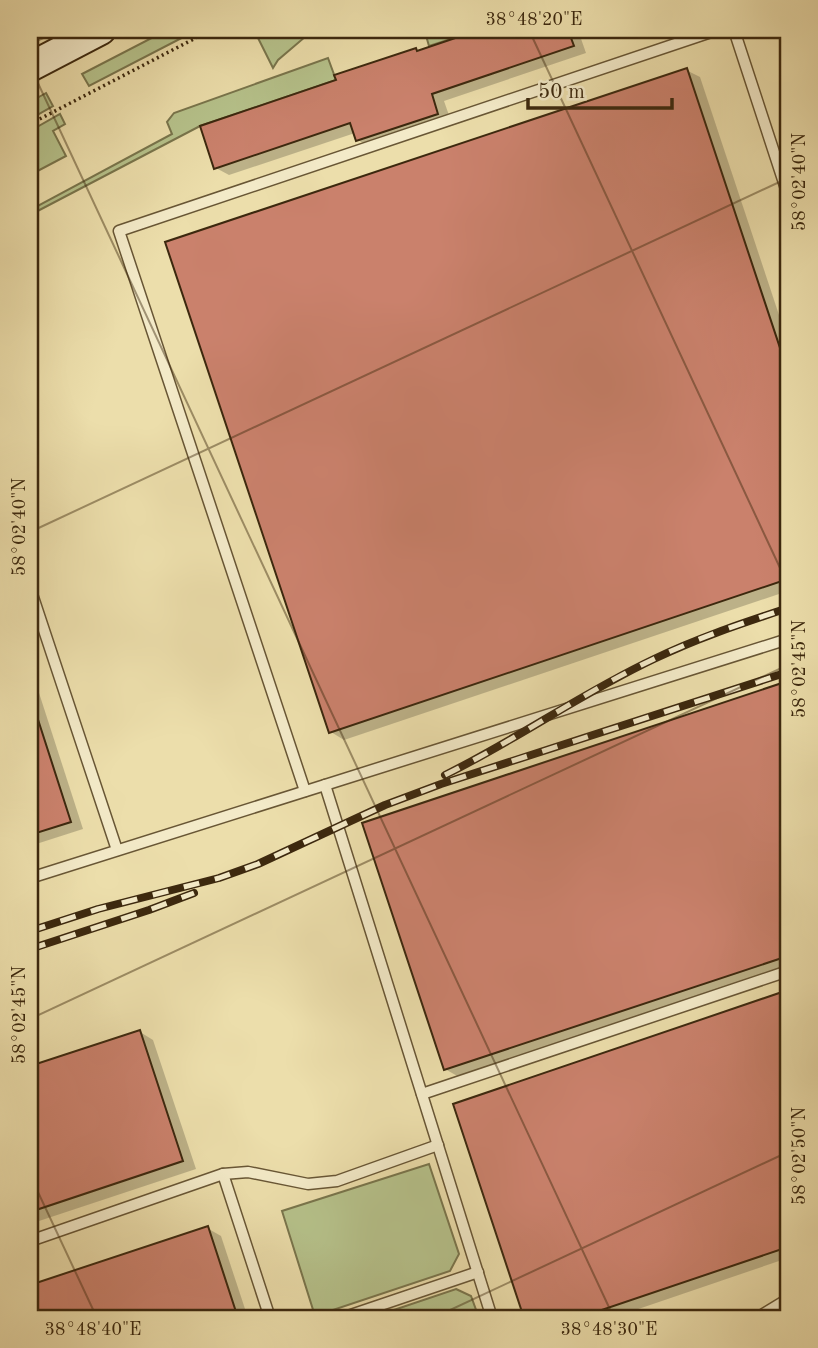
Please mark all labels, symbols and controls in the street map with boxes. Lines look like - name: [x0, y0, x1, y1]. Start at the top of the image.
- text: 38°48'20"E: [486, 11, 582, 29]
- scale bar: [528, 66, 671, 110]
- text: 50 m: [538, 82, 585, 103]
- text: 58°02'40"N: [791, 133, 809, 231]
- text: 58°02'40"N: [11, 478, 29, 576]
- text: 58°02'45"N: [791, 620, 809, 718]
- text: 58°02'45"N: [11, 966, 29, 1064]
- text: 58°02'50"N: [791, 1107, 809, 1205]
- text: 38°48'40"E: [45, 1321, 141, 1339]
- text: 38°48'30"E: [561, 1321, 657, 1339]

